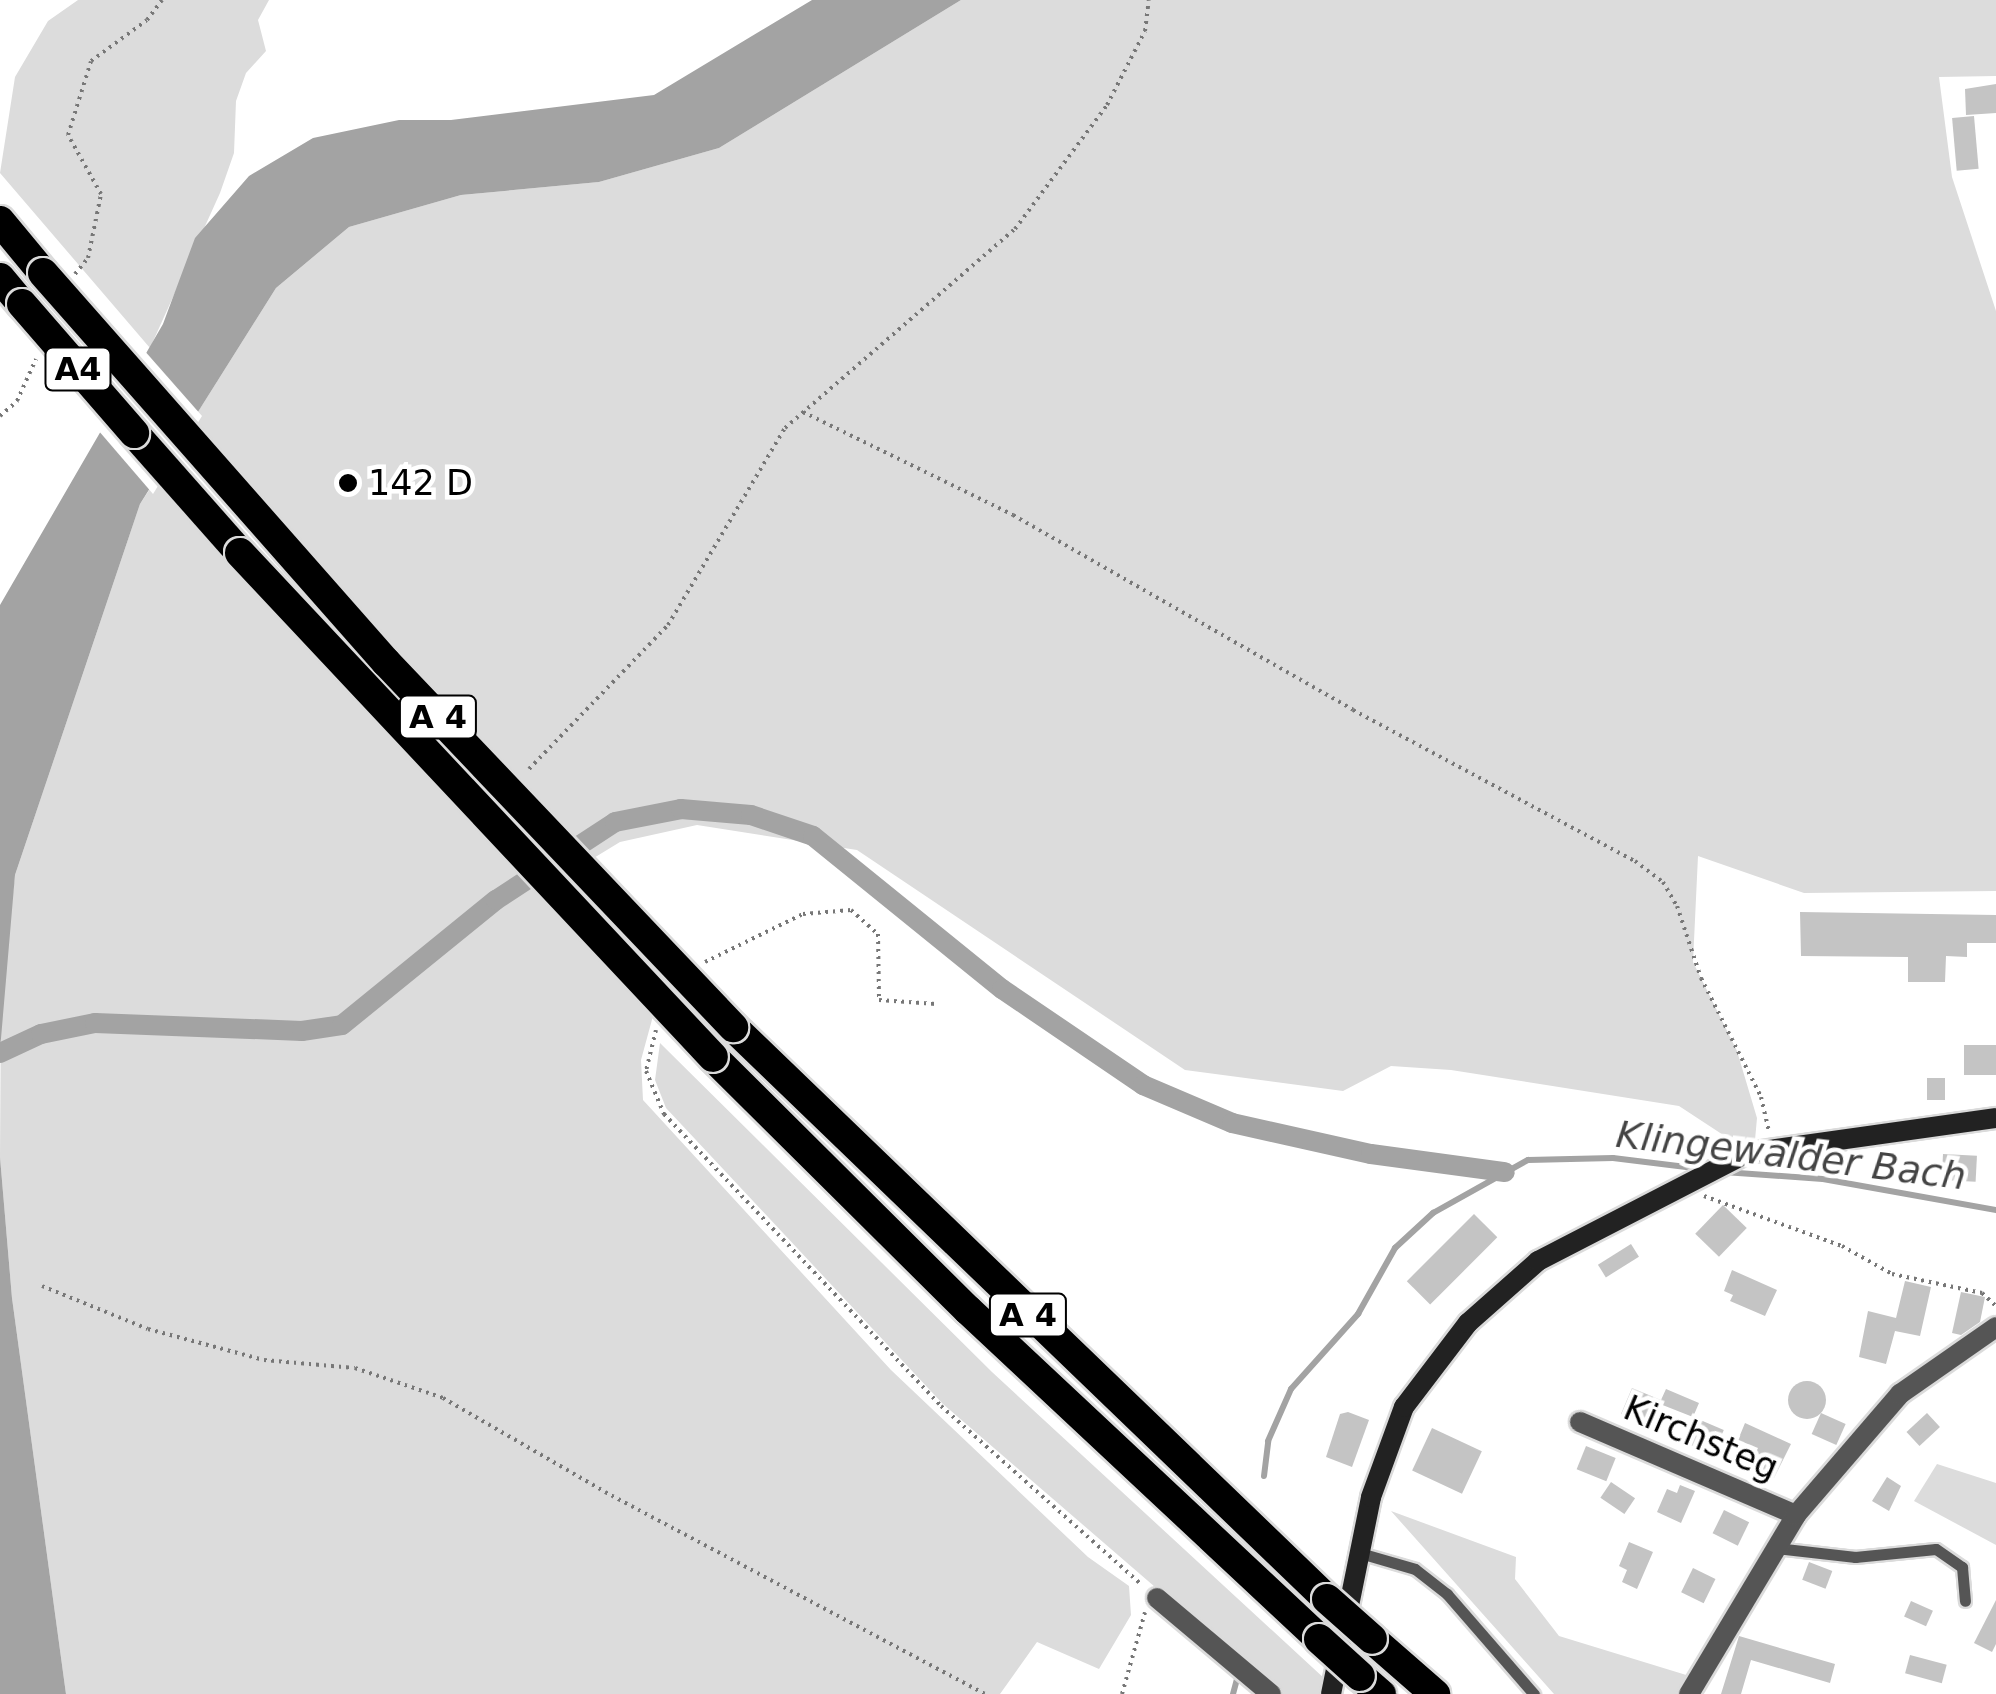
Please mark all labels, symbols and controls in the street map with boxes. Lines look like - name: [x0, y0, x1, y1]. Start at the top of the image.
- road number: A4: [43, 342, 113, 396]
- place label: 142 D: [368, 462, 473, 504]
- marker: 142 D: [337, 472, 359, 494]
- road number: A 4: [398, 690, 478, 744]
- water label: Klingewalder Bach: [1613, 1112, 1969, 1200]
- road number: A 4: [988, 1288, 1068, 1342]
- street label: Kirchsteg: [1618, 1387, 1784, 1489]

